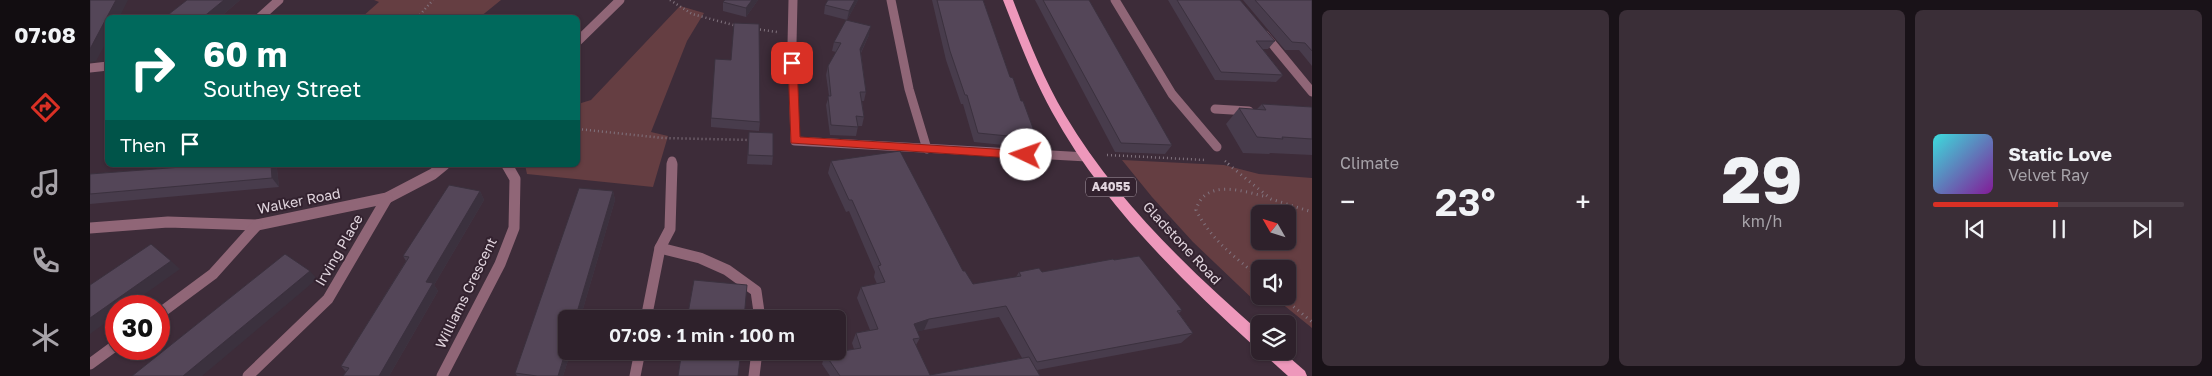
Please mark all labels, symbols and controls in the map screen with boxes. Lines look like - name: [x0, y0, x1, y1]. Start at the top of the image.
- text: 07:08: [14, 21, 76, 48]
- text: 60 m: [203, 33, 287, 75]
- icon: right: [120, 35, 185, 100]
- pin: [771, 42, 813, 84]
- icon: arrive: [778, 49, 806, 77]
- text: Southey Street: [203, 75, 361, 102]
- icon: directions: [28, 90, 63, 125]
- position arrow: [999, 128, 1051, 180]
- icon: arrive: [176, 130, 204, 158]
- text: Then: [120, 133, 166, 156]
- text: 29: [1722, 139, 1802, 217]
- text: Static Love: [2008, 142, 2112, 165]
- text: Climate: [1340, 153, 1399, 173]
- text: Velvet Ray: [2008, 165, 2089, 185]
- icon: music: [28, 166, 63, 201]
- road number: A4055: [1086, 178, 1136, 196]
- text: 23°: [1435, 179, 1496, 224]
- street label: Walker Road: [256, 184, 342, 217]
- text: −: [1340, 185, 1355, 218]
- text: +: [1575, 185, 1591, 218]
- street label: Gladstone Road: [1140, 198, 1225, 288]
- north arrow: [1251, 205, 1296, 250]
- map controls: [1251, 205, 1296, 360]
- street label: Irving Place: [311, 211, 366, 289]
- text: km/h: [1742, 211, 1782, 231]
- icon: previous: [1961, 215, 1989, 243]
- icon: pause: [2045, 215, 2073, 243]
- icon: next: [2128, 215, 2156, 243]
- street label: Williams Crescent: [431, 235, 500, 351]
- icon: phone: [28, 243, 63, 278]
- button: sound: [1251, 260, 1296, 305]
- speed limit sign: 30: [105, 295, 170, 360]
- button: layers: [1251, 315, 1296, 360]
- icon: climate: [28, 320, 63, 355]
- text: 07:09 · 1 min · 100 m: [609, 323, 795, 346]

